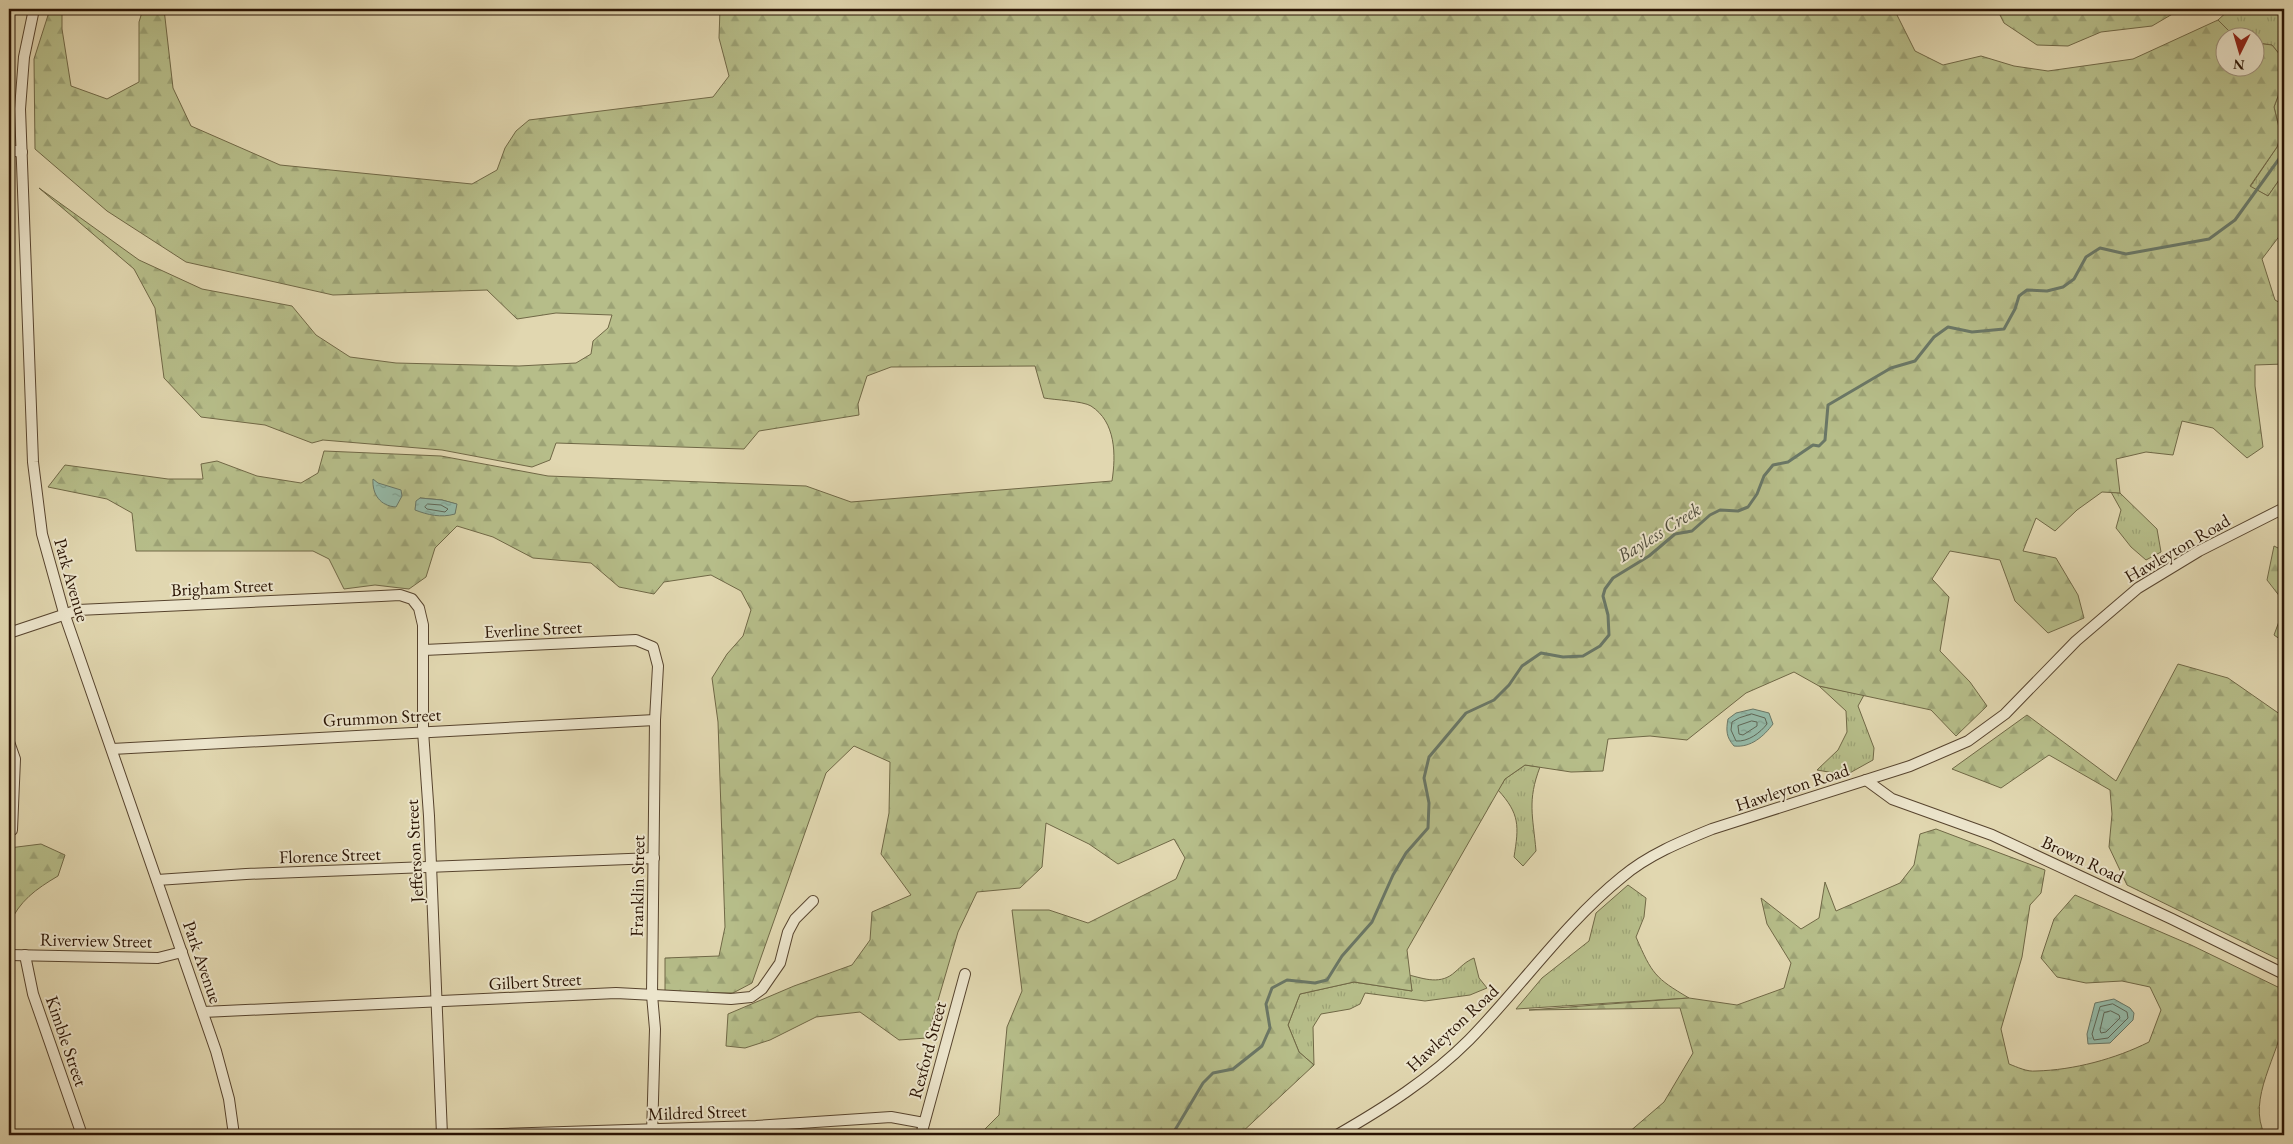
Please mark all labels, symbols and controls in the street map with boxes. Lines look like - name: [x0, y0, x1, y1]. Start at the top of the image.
- north arrow: [2216, 28, 2266, 78]
- text: N: [2232, 55, 2245, 74]
- water label: Bayless Creek: [1612, 496, 1706, 568]
- street label: Hawleyton Road: [2120, 508, 2235, 588]
- street label: Park Avenue: [49, 536, 95, 624]
- street label: Brigham Street: [170, 573, 274, 601]
- street label: Everline Street: [483, 615, 583, 643]
- street label: Grummon Street: [322, 702, 442, 732]
- street label: Hawleyton Road: [1732, 758, 1853, 816]
- street label: Jefferson Street: [400, 798, 428, 905]
- street label: Brown Road: [2038, 830, 2129, 888]
- street label: Franklin Street: [625, 835, 649, 937]
- street label: Florence Street: [279, 842, 382, 868]
- street label: Park Avenue: [178, 918, 228, 1006]
- street label: Riverview Street: [40, 928, 153, 952]
- street label: Gilbert Street: [488, 967, 582, 995]
- street label: Hawleyton Road: [1401, 979, 1504, 1077]
- street label: Kimble Street: [41, 993, 93, 1090]
- street label: Rexford Street: [903, 999, 951, 1101]
- street label: Mildred Street: [647, 1099, 747, 1125]

